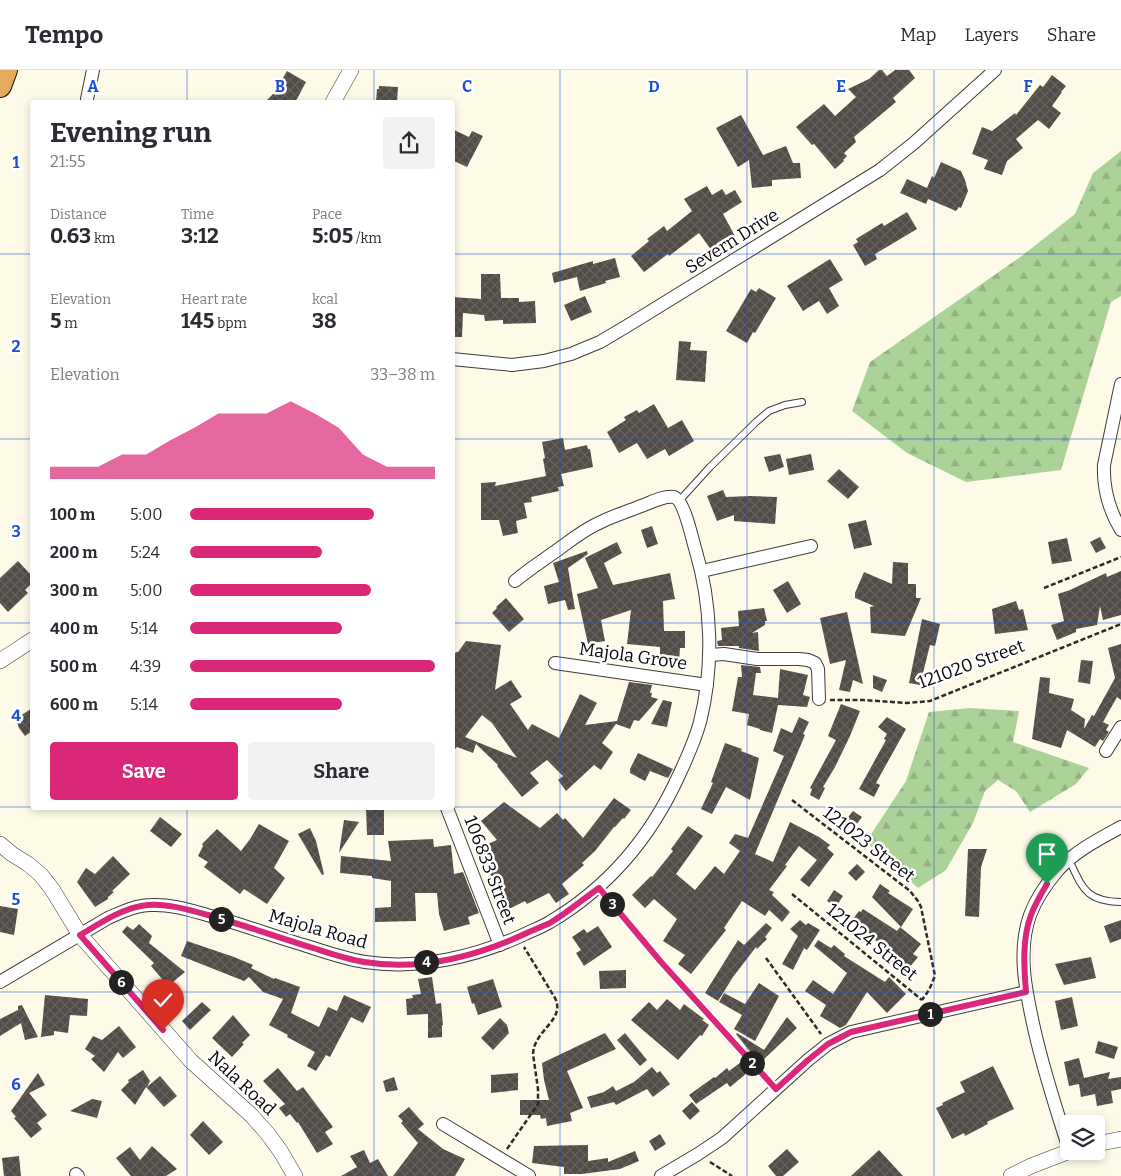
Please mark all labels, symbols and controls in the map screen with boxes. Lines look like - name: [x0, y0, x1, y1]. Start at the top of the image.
- text: Tempo: [25, 21, 103, 49]
- text: Map: [900, 24, 936, 46]
- text: Layers: [964, 24, 1019, 46]
- text: Share: [1047, 24, 1096, 46]
- text: A: [87, 77, 99, 96]
- text: B: [275, 77, 285, 96]
- text: C: [462, 77, 472, 96]
- text: D: [648, 77, 660, 96]
- text: E: [836, 77, 846, 96]
- text: F: [1024, 77, 1033, 96]
- text: Evening run: [50, 116, 211, 149]
- button: share: [383, 117, 435, 169]
- text: 21:55: [50, 152, 86, 171]
- text: 1: [13, 153, 20, 172]
- street label: Severn Drive: [681, 204, 783, 278]
- text: Distance: [50, 206, 107, 223]
- text: Time: [181, 206, 214, 223]
- text: Pace: [312, 206, 342, 223]
- text: 0.63: [50, 223, 91, 249]
- text: 3:12: [181, 223, 219, 249]
- text: 5:05: [312, 223, 353, 249]
- text: km: [91, 230, 115, 247]
- text: /km: [353, 230, 382, 247]
- text: Elevation: [50, 291, 111, 308]
- text: Heart rate: [181, 291, 247, 308]
- text: kcal: [312, 291, 338, 308]
- text: 5: [50, 308, 62, 334]
- text: 145: [181, 308, 214, 334]
- text: 38: [312, 308, 337, 334]
- text: m: [62, 315, 78, 332]
- text: bpm: [214, 315, 247, 332]
- text: 2: [11, 337, 21, 356]
- text: Elevation: [50, 365, 120, 384]
- text: 33–38 m: [370, 365, 435, 384]
- text: 100 m: [50, 505, 95, 524]
- text: 5:00: [130, 505, 162, 524]
- text: 3: [11, 522, 21, 541]
- text: 200 m: [50, 543, 97, 562]
- text: 5:24: [130, 543, 160, 562]
- text: 300 m: [50, 581, 98, 600]
- text: 5:00: [130, 581, 162, 600]
- text: 400 m: [50, 619, 98, 638]
- text: 5:14: [130, 619, 158, 638]
- street label: 121020 Street: [915, 634, 1028, 693]
- street label: Majola Grove: [577, 638, 689, 674]
- text: 500 m: [50, 657, 97, 676]
- text: 4:39: [130, 657, 161, 676]
- text: 600 m: [50, 695, 98, 714]
- text: 5:14: [130, 695, 158, 714]
- text: 4: [11, 706, 21, 725]
- button: Save: [50, 742, 238, 800]
- button: Share: [248, 742, 435, 800]
- street label: 121023 Street: [819, 801, 920, 887]
- street label: 106833 Street: [459, 813, 521, 928]
- pin: [1026, 833, 1068, 884]
- icon: arrive: [1033, 840, 1061, 868]
- text: 5: [12, 890, 21, 909]
- pin: 3: [600, 892, 624, 916]
- text: 3: [608, 896, 617, 913]
- street label: 121024 Street: [822, 899, 922, 986]
- street label: Majola Road: [266, 904, 370, 954]
- pin: 5: [208, 906, 234, 932]
- text: 5: [218, 911, 225, 928]
- pin: 4: [414, 950, 438, 974]
- text: 4: [422, 954, 431, 971]
- pin: 6: [108, 970, 134, 994]
- text: 6: [117, 974, 126, 991]
- pin: [142, 979, 184, 1030]
- icon: check: [149, 986, 177, 1014]
- pin: 1: [918, 1002, 942, 1026]
- text: 1: [927, 1006, 934, 1023]
- street label: Nala Road: [204, 1046, 281, 1120]
- pin: 2: [740, 1050, 764, 1076]
- text: 2: [749, 1055, 756, 1072]
- text: 6: [11, 1075, 21, 1094]
- map controls: [1060, 1115, 1105, 1160]
- button: layers: [1060, 1115, 1105, 1160]

